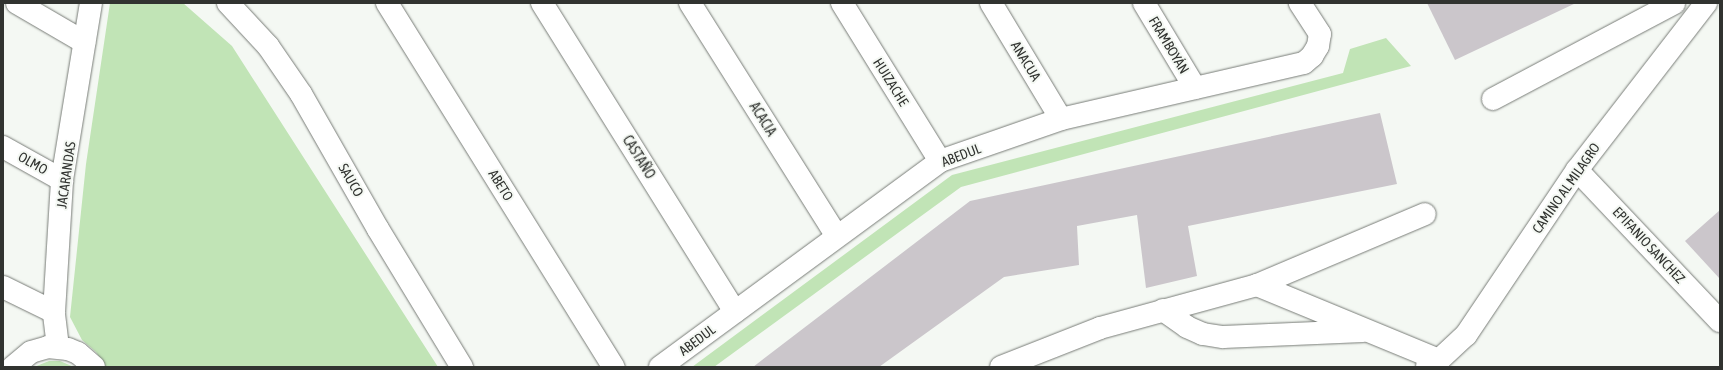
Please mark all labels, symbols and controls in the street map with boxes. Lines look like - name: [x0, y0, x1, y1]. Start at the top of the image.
- street label: FRAMBOYÁN: [1145, 13, 1193, 77]
- street label: ANACUA: [1008, 38, 1044, 84]
- street label: HUIZACHE: [870, 55, 912, 109]
- street label: ACACIA: [746, 99, 780, 139]
- street label: CASTAÑO: [619, 132, 659, 182]
- street label: ABEDUL: [939, 140, 983, 170]
- street label: CAMINO AL MILAGRO: [1529, 140, 1603, 236]
- street label: JACARANDAS: [53, 141, 79, 209]
- street label: OLMO: [15, 148, 51, 178]
- street label: SAUCO: [335, 161, 367, 199]
- street label: ABETO: [485, 166, 517, 204]
- street label: EPIFANIO SANCHEZ: [1609, 203, 1689, 287]
- street label: ABEDUL: [676, 321, 718, 359]

